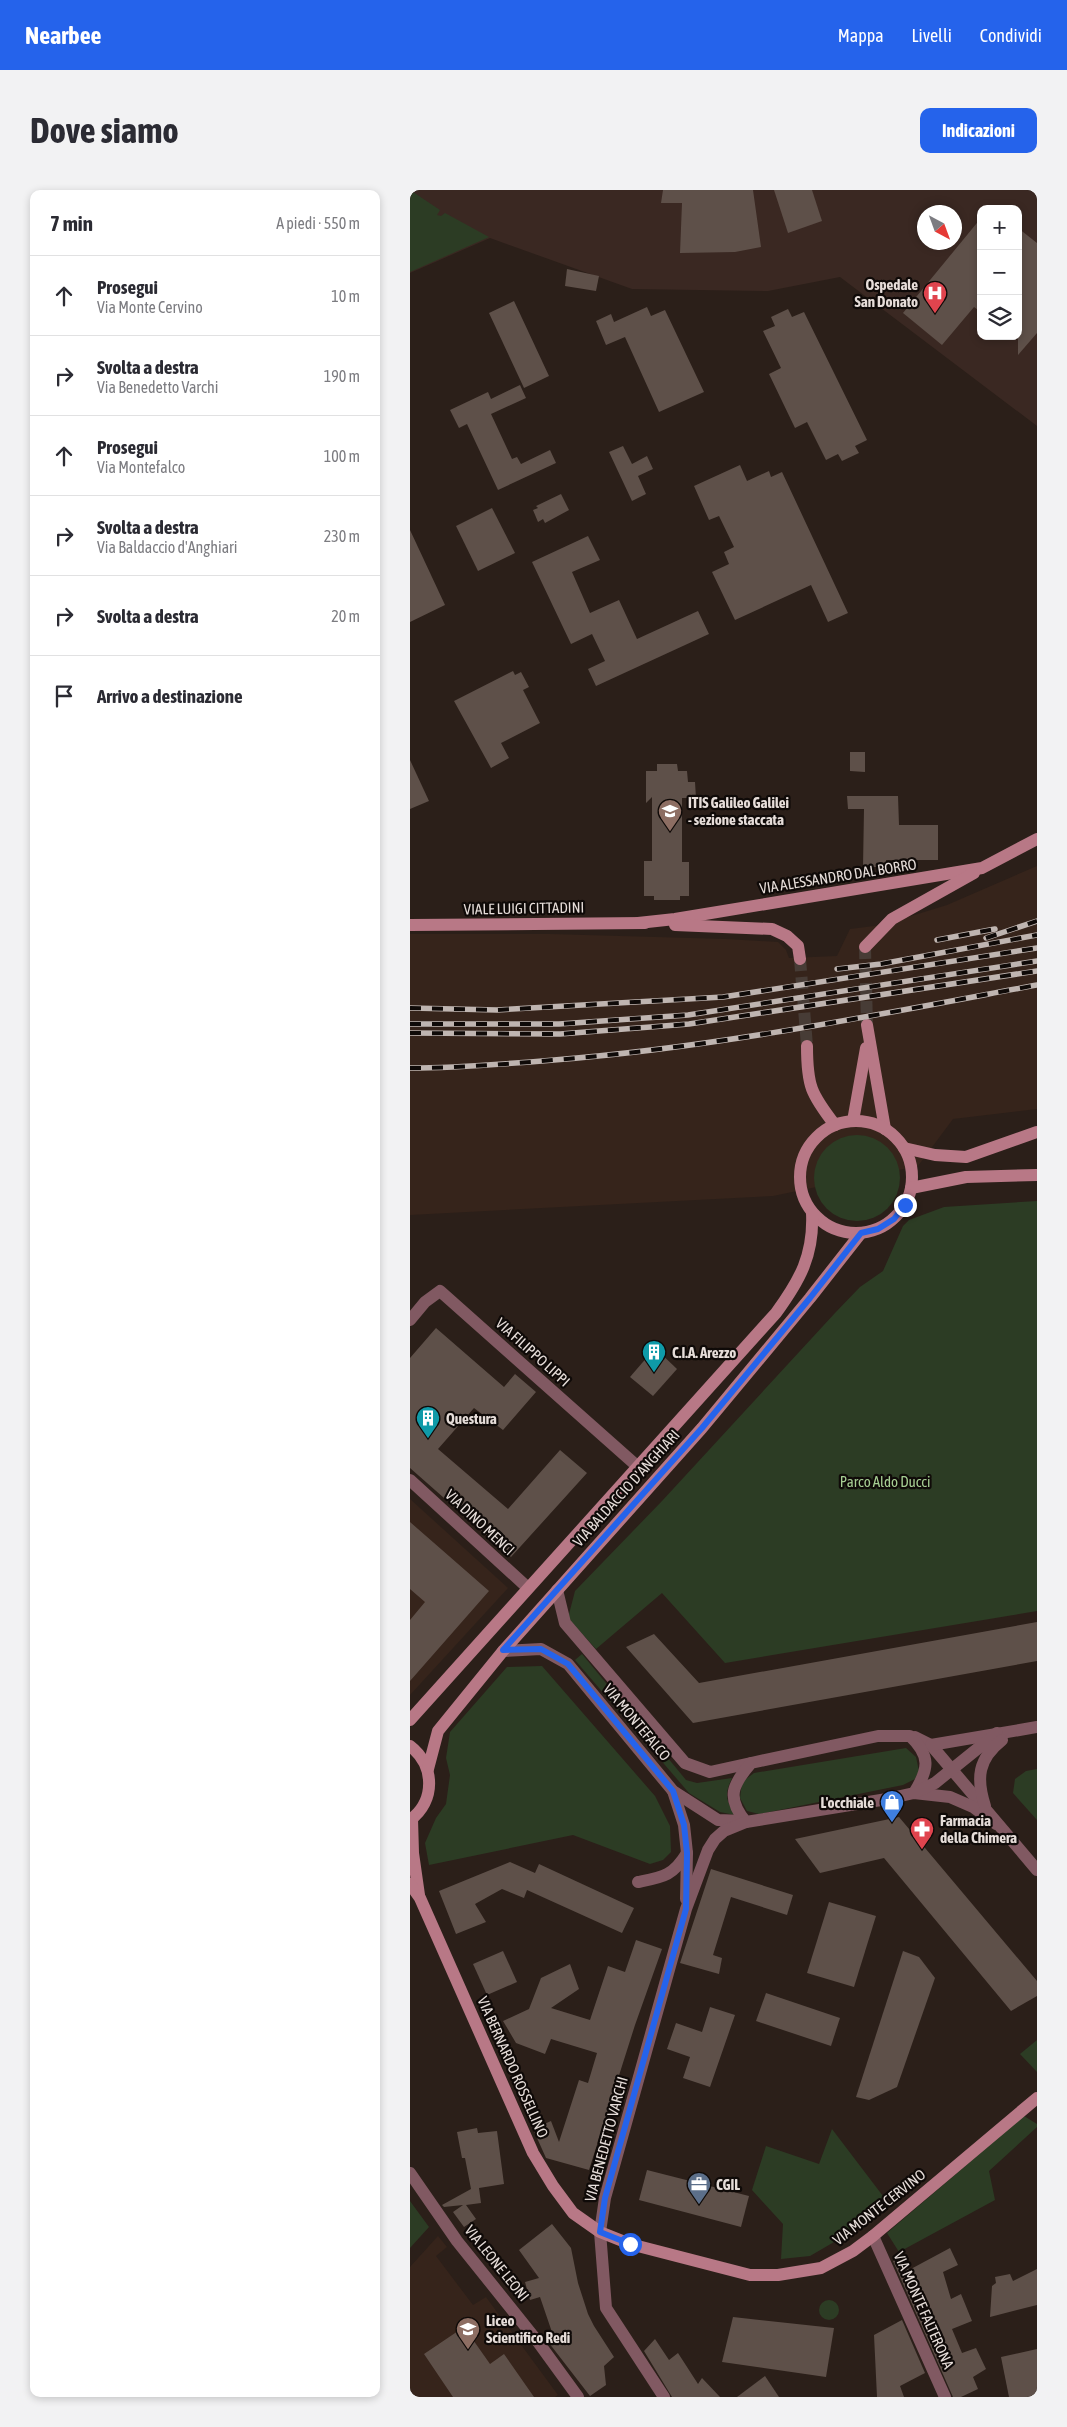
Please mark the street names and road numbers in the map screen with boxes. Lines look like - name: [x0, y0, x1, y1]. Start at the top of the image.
- street label: VIA ALESSANDRO DAL BORRO: [758, 855, 918, 897]
- street label: VIALE LUIGI CITTADINI: [464, 898, 584, 918]
- street label: VIA FILIPPO LIPPI: [492, 1314, 574, 1390]
- street label: VIA BALDACCIO D'ANGHIARI: [569, 1426, 683, 1550]
- street label: VIA DINO MENCI: [442, 1486, 518, 1558]
- street label: VIA MONTEFALCO: [600, 1680, 674, 1764]
- street label: VIA BERNARDO ROSSELLINO: [474, 1994, 552, 2140]
- street label: VIA BENEDETTO VARCHI: [581, 2075, 631, 2203]
- street label: VIA MONTE CERVINO: [829, 2166, 929, 2248]
- street label: VIA LEONE LEONI: [461, 2222, 533, 2304]
- street label: VIA MONTE FALTERONA: [891, 2249, 958, 2372]

